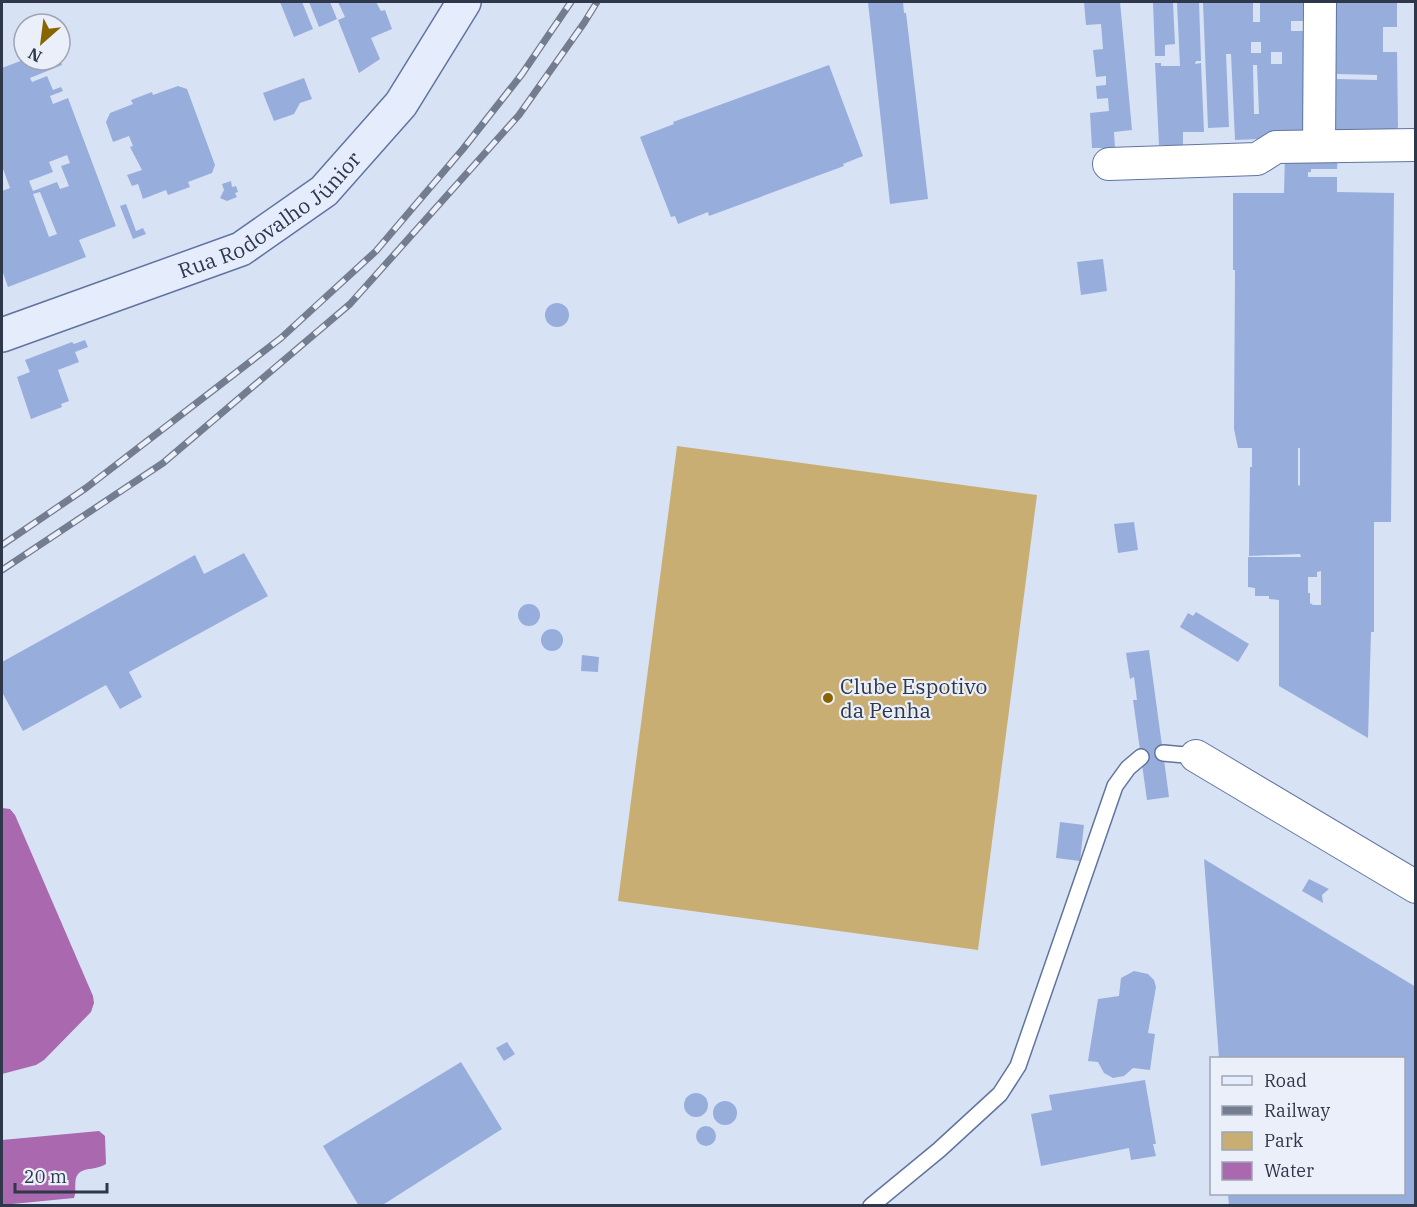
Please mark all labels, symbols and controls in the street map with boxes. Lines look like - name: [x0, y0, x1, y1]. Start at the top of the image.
- north arrow: [12, 12, 72, 72]
- text: N: [25, 43, 45, 67]
- street label: Rua Rodovalho Júnior: [174, 145, 367, 285]
- place label: Clube Espotivo da Penha: [840, 672, 987, 724]
- marker: Clube Espotivo da Penha: [821, 691, 835, 705]
- legend: [1210, 1057, 1405, 1195]
- text: Road: [1264, 1069, 1307, 1092]
- text: Railway: [1264, 1099, 1330, 1122]
- text: Park: [1264, 1129, 1304, 1152]
- scale bar: [15, 1156, 106, 1194]
- text: Water: [1264, 1159, 1314, 1182]
- text: 20 m: [24, 1165, 67, 1188]

